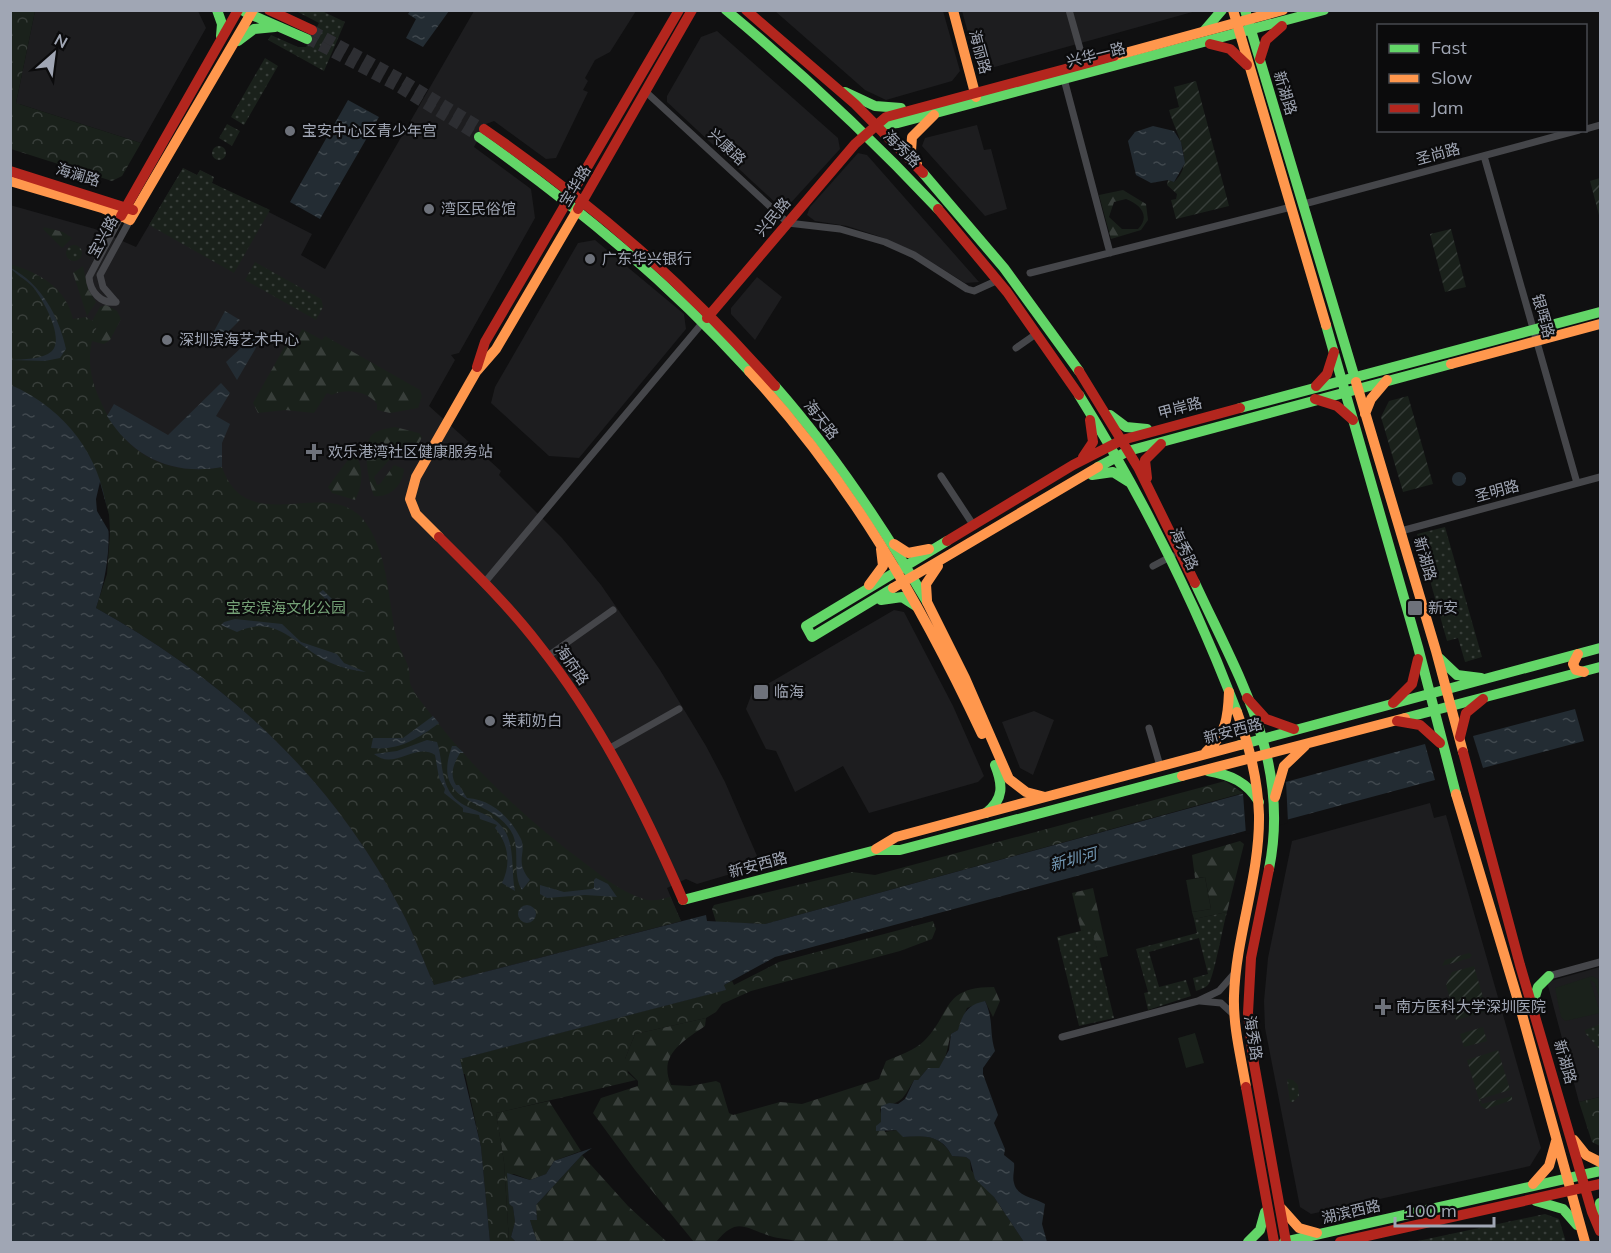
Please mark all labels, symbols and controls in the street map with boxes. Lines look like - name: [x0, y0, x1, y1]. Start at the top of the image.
- north arrow: [24, 24, 84, 84]
- legend: [1377, 24, 1587, 132]
- street label: 海丽路: [965, 28, 995, 76]
- text: N: [51, 29, 71, 52]
- text: Fast: [1431, 36, 1467, 59]
- street label: 兴华一路: [1064, 38, 1127, 71]
- text: Slow: [1431, 66, 1473, 89]
- street label: 新湖路: [1270, 69, 1301, 117]
- text: Jam: [1431, 96, 1464, 119]
- place label: 宝安中心区青少年宫: [302, 121, 437, 140]
- marker: 宝安中心区青少年宫: [283, 124, 297, 138]
- street label: 兴康路: [704, 124, 750, 169]
- street label: 海秀路: [880, 126, 925, 171]
- street label: 圣尚路: [1414, 139, 1462, 169]
- street label: 海澜路: [54, 159, 102, 190]
- street label: 宝华路: [555, 162, 594, 210]
- street label: 兴民路: [751, 193, 794, 240]
- place label: 湾区民俗馆: [441, 199, 516, 218]
- marker: 湾区民俗馆: [422, 202, 436, 216]
- street label: 宝兴路: [83, 212, 122, 261]
- place label: 广东华兴银行: [602, 249, 692, 268]
- marker: 广东华兴银行: [583, 252, 597, 266]
- street label: 银晖路: [1528, 292, 1559, 340]
- place label: 深圳滨海艺术中心: [179, 330, 299, 349]
- marker: 深圳滨海艺术中心: [160, 333, 174, 347]
- street label: 甲岸路: [1156, 393, 1204, 423]
- street label: 海天路: [800, 396, 843, 443]
- place label: 欢乐港湾社区健康服务站: [328, 442, 493, 461]
- marker: 欢乐港湾社区健康服务站: [305, 443, 323, 461]
- street label: 圣明路: [1473, 476, 1521, 506]
- street label: 海秀路: [1166, 524, 1203, 573]
- street label: 新湖路: [1410, 535, 1441, 583]
- park label: 宝安滨海文化公园: [226, 598, 346, 617]
- place label: 新安: [1428, 598, 1458, 617]
- marker: 新安: [1406, 599, 1424, 617]
- street label: 海府路: [552, 641, 593, 689]
- place label: 临海: [774, 682, 804, 701]
- marker: 临海: [752, 683, 770, 701]
- place label: 茉莉奶白: [502, 711, 562, 730]
- marker: 茉莉奶白: [483, 714, 497, 728]
- street label: 新安西路: [1201, 714, 1264, 747]
- water label: 新圳河: [1047, 842, 1102, 875]
- street label: 新安西路: [726, 848, 789, 881]
- place label: 南方医科大学深圳医院: [1396, 997, 1546, 1016]
- marker: 南方医科大学深圳医院: [1374, 998, 1392, 1016]
- street label: 海秀路: [1241, 1014, 1266, 1062]
- street label: 新湖路: [1550, 1038, 1581, 1086]
- scale bar: [1395, 1190, 1494, 1228]
- street label: 湖滨西路: [1320, 1196, 1382, 1228]
- text: 100 m: [1404, 1199, 1457, 1222]

